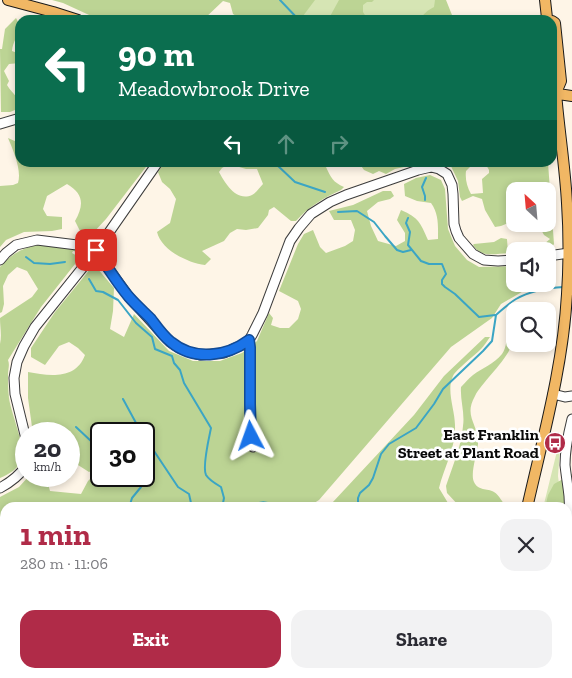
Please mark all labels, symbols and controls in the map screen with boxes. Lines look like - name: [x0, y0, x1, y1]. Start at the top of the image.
- text: 90 m: [118, 33, 194, 75]
- icon: left: [35, 35, 100, 100]
- text: Meadowbrook Drive: [118, 75, 310, 102]
- icon: left: [219, 130, 247, 158]
- icon: ahead: [272, 130, 300, 158]
- icon: right: [325, 130, 353, 158]
- north arrow: [506, 182, 556, 232]
- map controls: [506, 182, 556, 352]
- pin: [75, 229, 117, 271]
- icon: arrive: [82, 236, 110, 264]
- button: sound: [506, 242, 556, 292]
- button: search: [506, 302, 556, 352]
- position arrow: [224, 409, 276, 461]
- speed limit sign: 30: [90, 422, 155, 487]
- place label: East Franklin Street at Plant Road: [398, 425, 540, 462]
- bus stop icon: East Franklin Street at Plant Road: [543, 431, 567, 455]
- text: 20: [34, 433, 61, 463]
- text: km/h: [34, 460, 61, 474]
- text: 1 min: [20, 517, 91, 553]
- button: close: [500, 519, 552, 571]
- text: 280 m · 11:06: [20, 554, 108, 573]
- button: Exit: [20, 610, 281, 668]
- button: Share: [291, 610, 552, 668]

